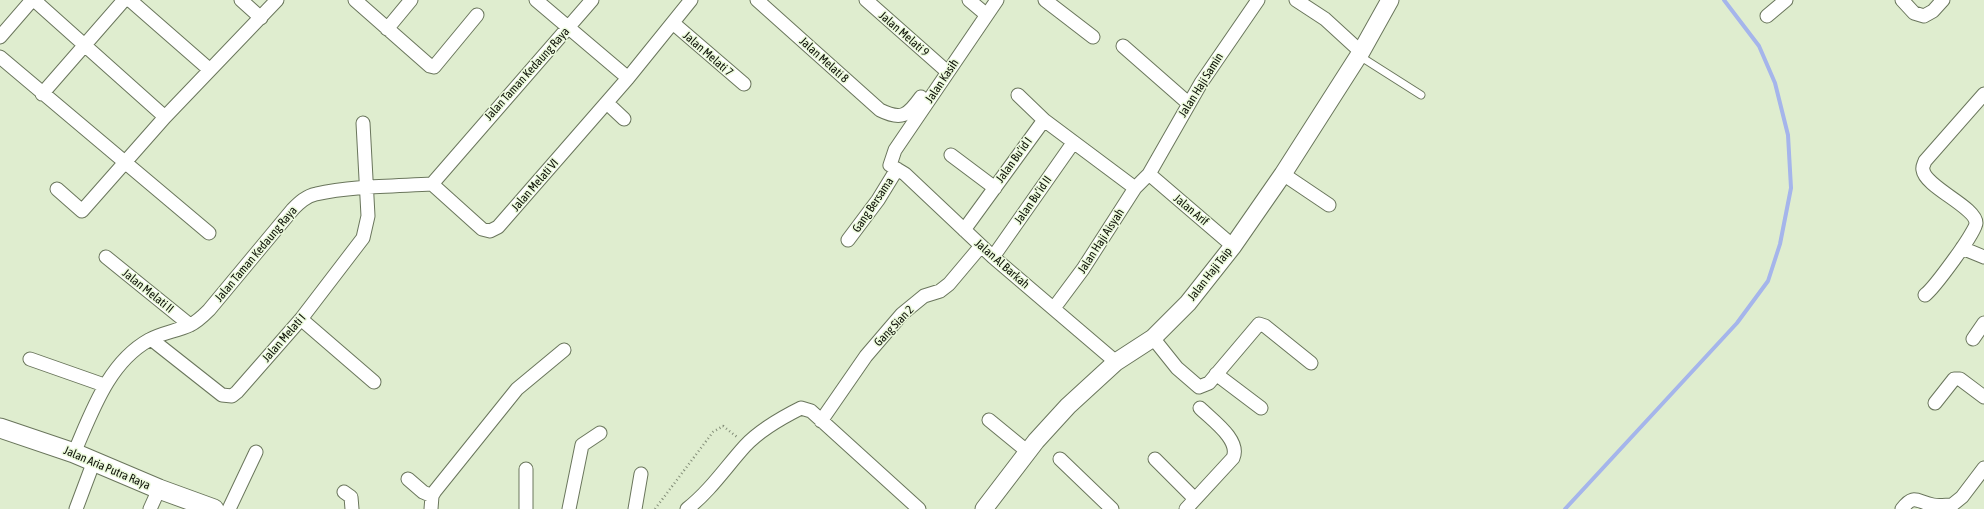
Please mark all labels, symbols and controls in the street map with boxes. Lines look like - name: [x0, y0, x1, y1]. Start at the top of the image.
- street label: Jalan Melati 9: [876, 8, 932, 60]
- street label: Jalan Taman Kedaung Raya: [481, 25, 573, 123]
- street label: Jalan Melati 7: [680, 28, 736, 80]
- street label: Jalan Melati 8: [796, 34, 852, 86]
- street label: Jalan Haji Samin: [1175, 50, 1227, 120]
- street label: Jalan Kasih: [922, 56, 962, 106]
- street label: Jalan Bu’id I: [993, 135, 1035, 185]
- street label: Jalan Melati VI: [508, 156, 562, 214]
- street label: Jalan Bu’id II: [1011, 173, 1055, 227]
- street label: Gang Bersama: [849, 175, 897, 235]
- street label: Jalan Arif: [1171, 191, 1211, 229]
- street label: Jalan Taman Kedaung Raya: [212, 203, 300, 305]
- street label: Jalan Haji Aisyah: [1075, 206, 1127, 276]
- street label: Jalan Al Barkah: [972, 236, 1032, 292]
- street label: Jalan Haji Taip: [1185, 244, 1235, 304]
- street label: Jalan Melati II: [119, 266, 177, 316]
- street label: Gang Sian 2: [871, 303, 917, 349]
- street label: Jalan Melati I: [259, 311, 309, 365]
- street label: Jalan Aria Putra Raya: [62, 443, 152, 493]

